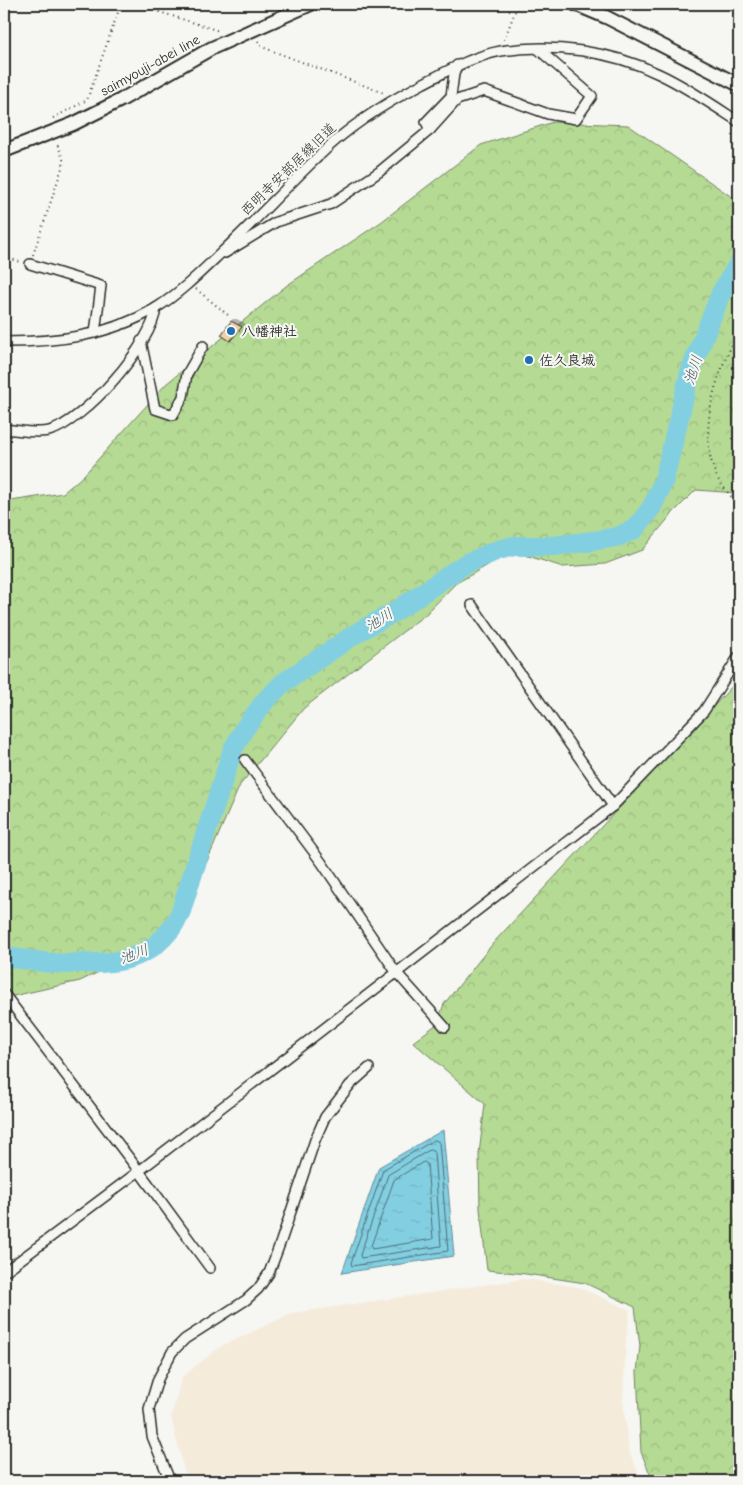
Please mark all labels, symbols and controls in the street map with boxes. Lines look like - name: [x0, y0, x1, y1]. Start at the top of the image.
- street label: saimyouji-abei line: [98, 31, 203, 100]
- street label: 西明寺安部居線旧道: [237, 119, 340, 219]
- place label: 八幡神社: [241, 323, 297, 340]
- marker: 八幡神社: [225, 325, 237, 337]
- place label: 佐久良城: [539, 352, 595, 369]
- water label: 池川: [680, 353, 706, 387]
- marker: 佐久良城: [523, 354, 535, 366]
- water label: 池川: [362, 604, 396, 636]
- water label: 池川: [117, 940, 151, 968]

